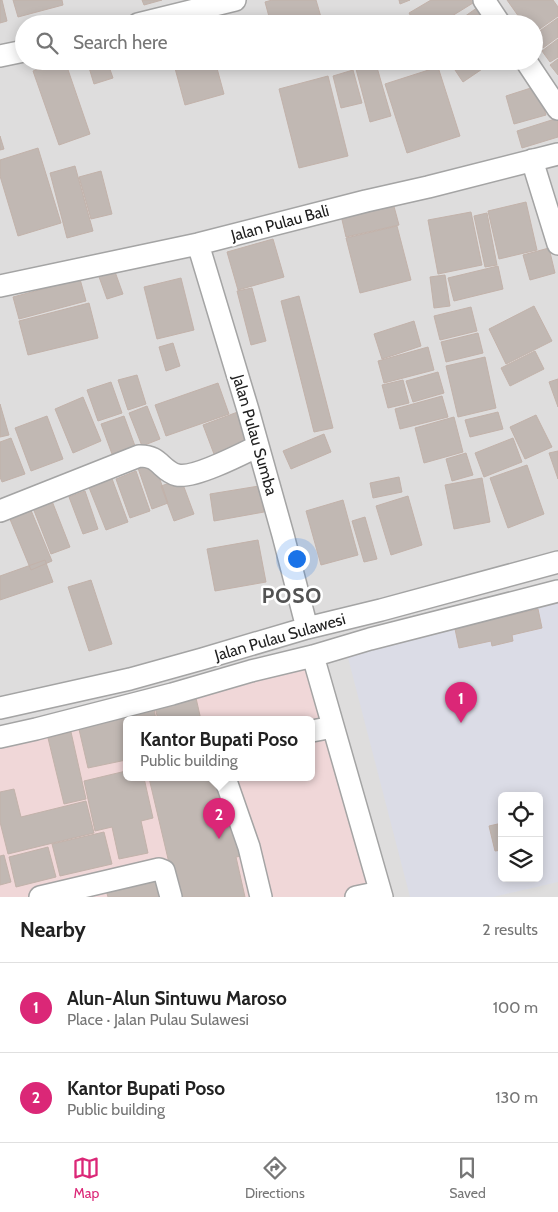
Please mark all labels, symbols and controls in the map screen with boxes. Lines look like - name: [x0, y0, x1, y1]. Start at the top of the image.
- search box: [15, 15, 543, 70]
- icon: search: [33, 29, 61, 57]
- text: Search here: [73, 31, 167, 54]
- street label: Jalan Pulau Bali: [228, 201, 331, 245]
- street label: Jalan Pulau Sumba: [228, 371, 281, 498]
- your location: [284, 546, 310, 572]
- district label: POSO: [262, 583, 322, 608]
- street label: Jalan Pulau Sulawesi: [211, 609, 348, 665]
- pin: 1: [445, 682, 477, 723]
- popup: [123, 716, 315, 781]
- text: Kantor Bupati Poso: [140, 728, 298, 751]
- text: Public building: [140, 751, 238, 770]
- map controls: [498, 792, 543, 882]
- button: locate: [498, 792, 543, 837]
- pin: 2: [203, 798, 235, 839]
- button: layers: [498, 837, 543, 882]
- text: Nearby: [20, 917, 86, 942]
- text: 2 results: [482, 920, 538, 939]
- text: Alun-Alun Sintuwu Maroso: [67, 987, 287, 1010]
- text: 1: [33, 998, 39, 1017]
- text: 100 m: [493, 998, 538, 1017]
- text: Place · Jalan Pulau Sulawesi: [67, 1010, 249, 1029]
- text: Kantor Bupati Poso: [67, 1077, 225, 1100]
- text: 2: [32, 1088, 40, 1107]
- text: 130 m: [495, 1088, 538, 1107]
- text: Public building: [67, 1100, 165, 1119]
- tab: Map: [72, 1154, 100, 1202]
- tab: Directions: [245, 1154, 305, 1202]
- tab: Saved: [449, 1154, 486, 1202]

